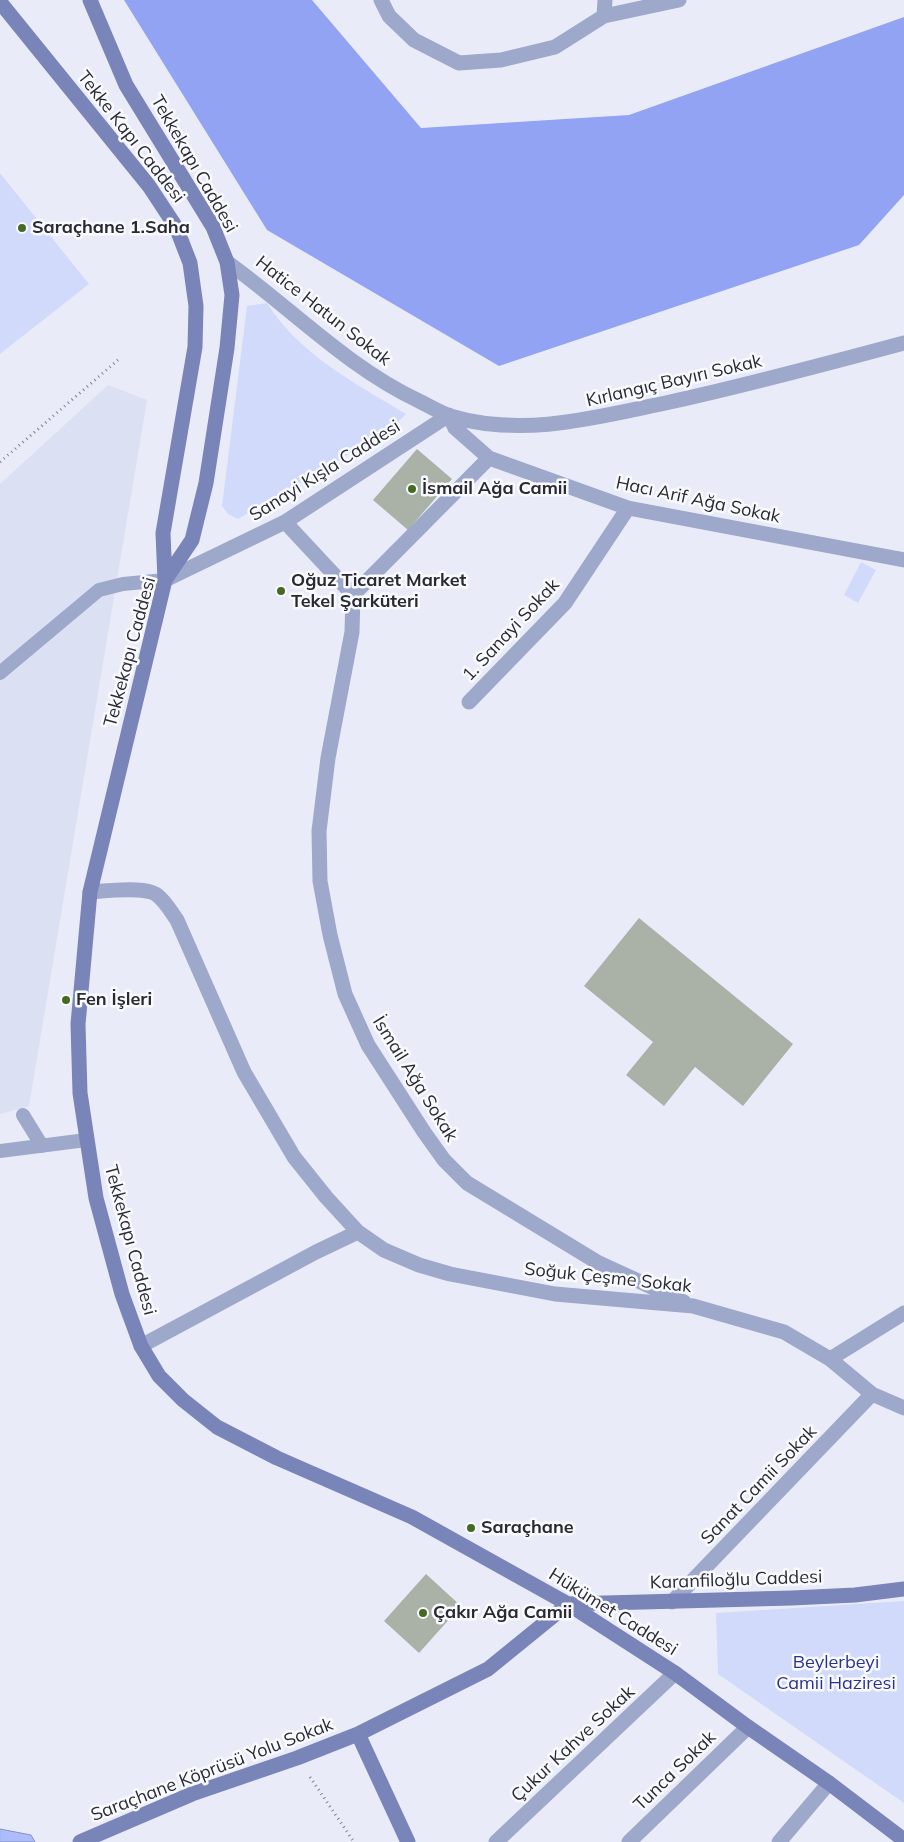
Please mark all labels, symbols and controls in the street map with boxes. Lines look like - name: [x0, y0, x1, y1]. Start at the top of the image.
- street label: Tekke Kapı Caddesi: [73, 67, 189, 207]
- street label: Tekkekapı Caddesi: [146, 92, 242, 236]
- place label: Saraçhane 1.Saha: [32, 217, 190, 239]
- marker: Saraçhane 1.Saha: [16, 222, 28, 234]
- street label: Hatice Hatun Sokak: [251, 251, 395, 371]
- street label: Kırlangıç Bayırı Sokak: [584, 350, 764, 412]
- street label: Sanayi Kışla Caddesi: [246, 416, 404, 526]
- street label: Hacı Arif Ağa Sokak: [614, 472, 782, 528]
- place label: İsmail Ağa Camii: [422, 478, 567, 500]
- marker: İsmail Ağa Camii: [406, 483, 418, 495]
- place label: Oğuz Ticaret Market Tekel Şarküteri: [291, 570, 466, 612]
- street label: 1. Sanayi Sokak: [458, 574, 564, 686]
- street label: Tekkekapı Caddesi: [100, 575, 160, 729]
- marker: Oğuz Ticaret Market Tekel Şarküteri: [275, 585, 287, 597]
- place label: Fen İşleri: [76, 989, 152, 1011]
- marker: Fen İşleri: [60, 994, 72, 1006]
- street label: İsmail Ağa Sokak: [368, 1012, 462, 1146]
- street label: Tekkekapı Caddesi: [100, 1163, 160, 1317]
- street label: Soğuk Çeşme Sokak: [523, 1258, 693, 1298]
- street label: Sanat Camii Sokak: [697, 1421, 821, 1549]
- place label: Saraçhane: [481, 1517, 574, 1539]
- marker: Saraçhane: [465, 1522, 477, 1534]
- street label: Hükümet Caddesi: [545, 1564, 681, 1660]
- street label: Karanfiloğlu Caddesi: [649, 1566, 823, 1594]
- place label: Çakır Ağa Camii: [433, 1602, 572, 1624]
- marker: Çakır Ağa Camii: [417, 1607, 429, 1619]
- park label: Beylerbeyi Camii Haziresi: [776, 1652, 896, 1695]
- street label: Çukur Kahve Sokak: [507, 1681, 639, 1807]
- street label: Saraçhane Köprüsü Yolu Sokak: [88, 1714, 336, 1826]
- street label: Tunca Sokak: [630, 1727, 720, 1815]

